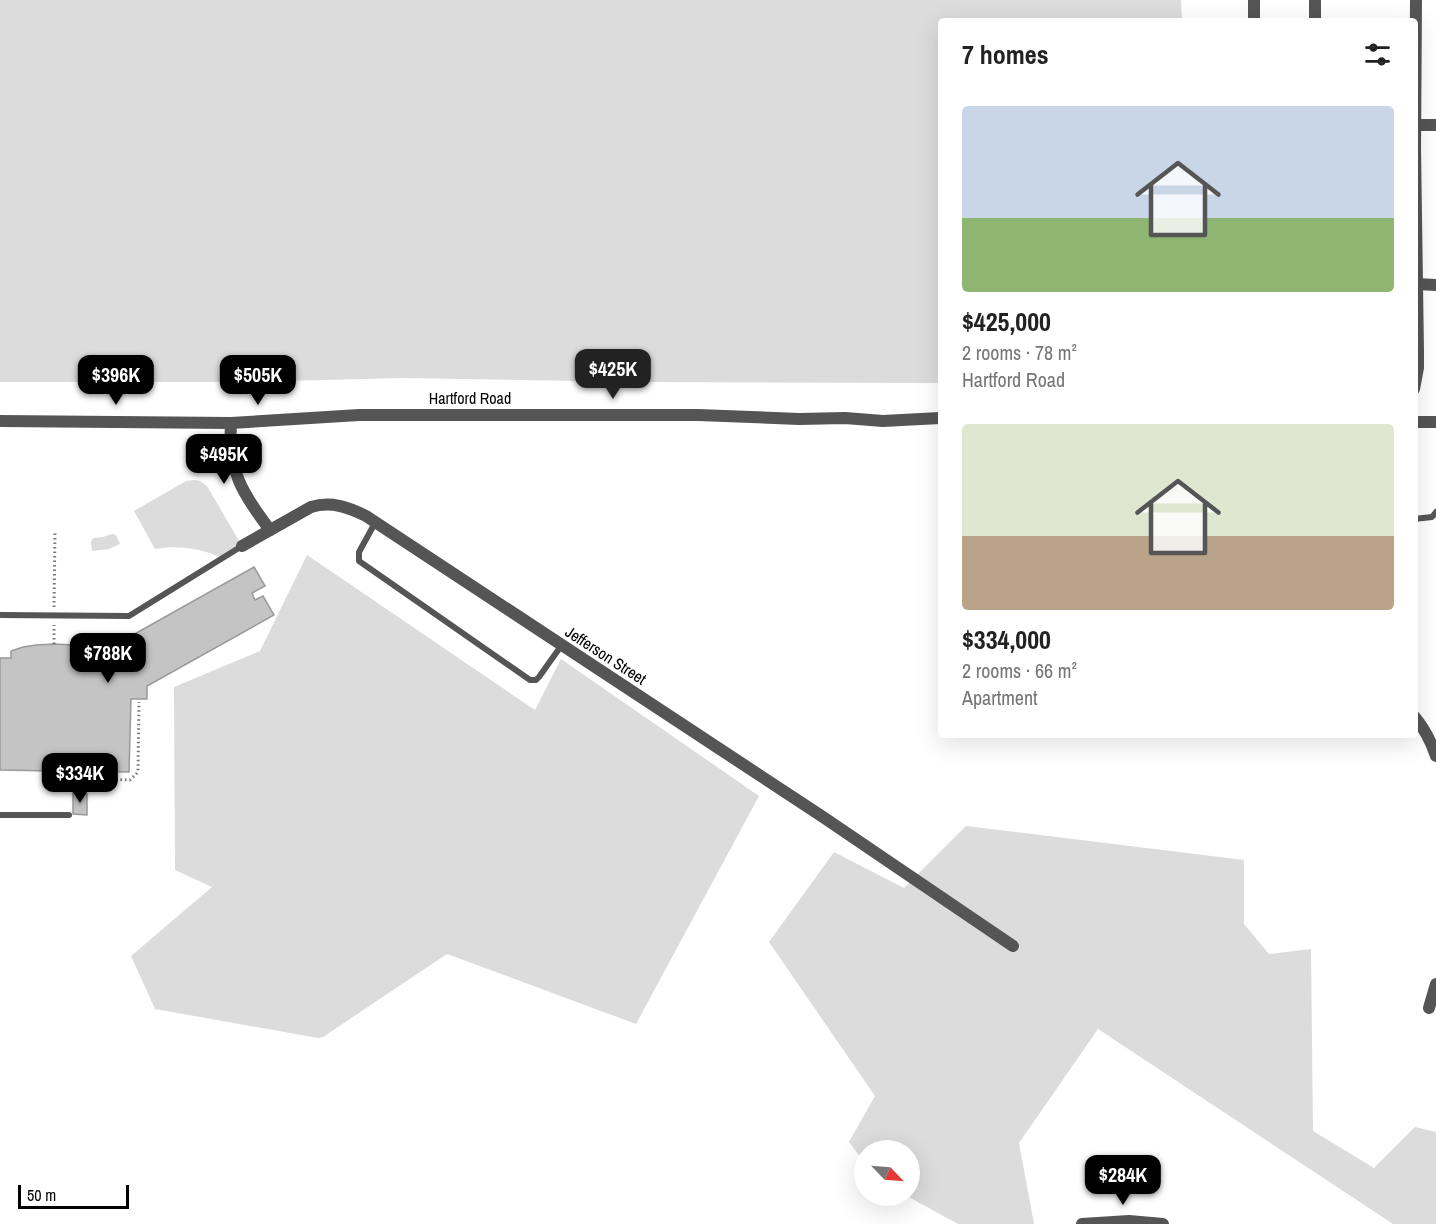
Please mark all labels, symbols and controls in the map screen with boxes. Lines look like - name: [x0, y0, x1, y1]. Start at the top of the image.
- text: 7 homes: [962, 37, 1049, 72]
- icon: filters: [1361, 38, 1394, 71]
- icon: home: [1124, 145, 1232, 253]
- text: $425,000: [962, 304, 1051, 339]
- text: 2 rooms · 78 m²: [962, 339, 1077, 366]
- pin: $425K: [571, 349, 655, 400]
- pin: $396K: [74, 355, 158, 406]
- pin: $505K: [216, 355, 300, 406]
- text: $425K: [589, 355, 637, 382]
- text: $396K: [92, 361, 140, 388]
- text: $505K: [234, 361, 282, 388]
- text: Hartford Road: [962, 366, 1065, 393]
- street label: Hartford Road: [429, 387, 511, 409]
- pin: $495K: [182, 434, 266, 485]
- text: $495K: [200, 440, 248, 467]
- icon: home: [1124, 463, 1232, 571]
- street label: Jefferson Street: [561, 621, 651, 690]
- text: $334,000: [962, 622, 1051, 657]
- pin: $788K: [66, 633, 150, 684]
- text: $788K: [84, 639, 132, 666]
- text: 2 rooms · 66 m²: [962, 657, 1077, 684]
- text: Apartment: [962, 684, 1038, 711]
- pin: $334K: [38, 753, 122, 804]
- text: $334K: [56, 759, 104, 786]
- north arrow: [854, 1140, 920, 1206]
- map controls: [854, 1140, 920, 1206]
- pin: $284K: [1081, 1155, 1165, 1206]
- text: $284K: [1099, 1161, 1147, 1188]
- scale bar: [18, 1182, 129, 1210]
- text: 50 m: [27, 1184, 56, 1206]

